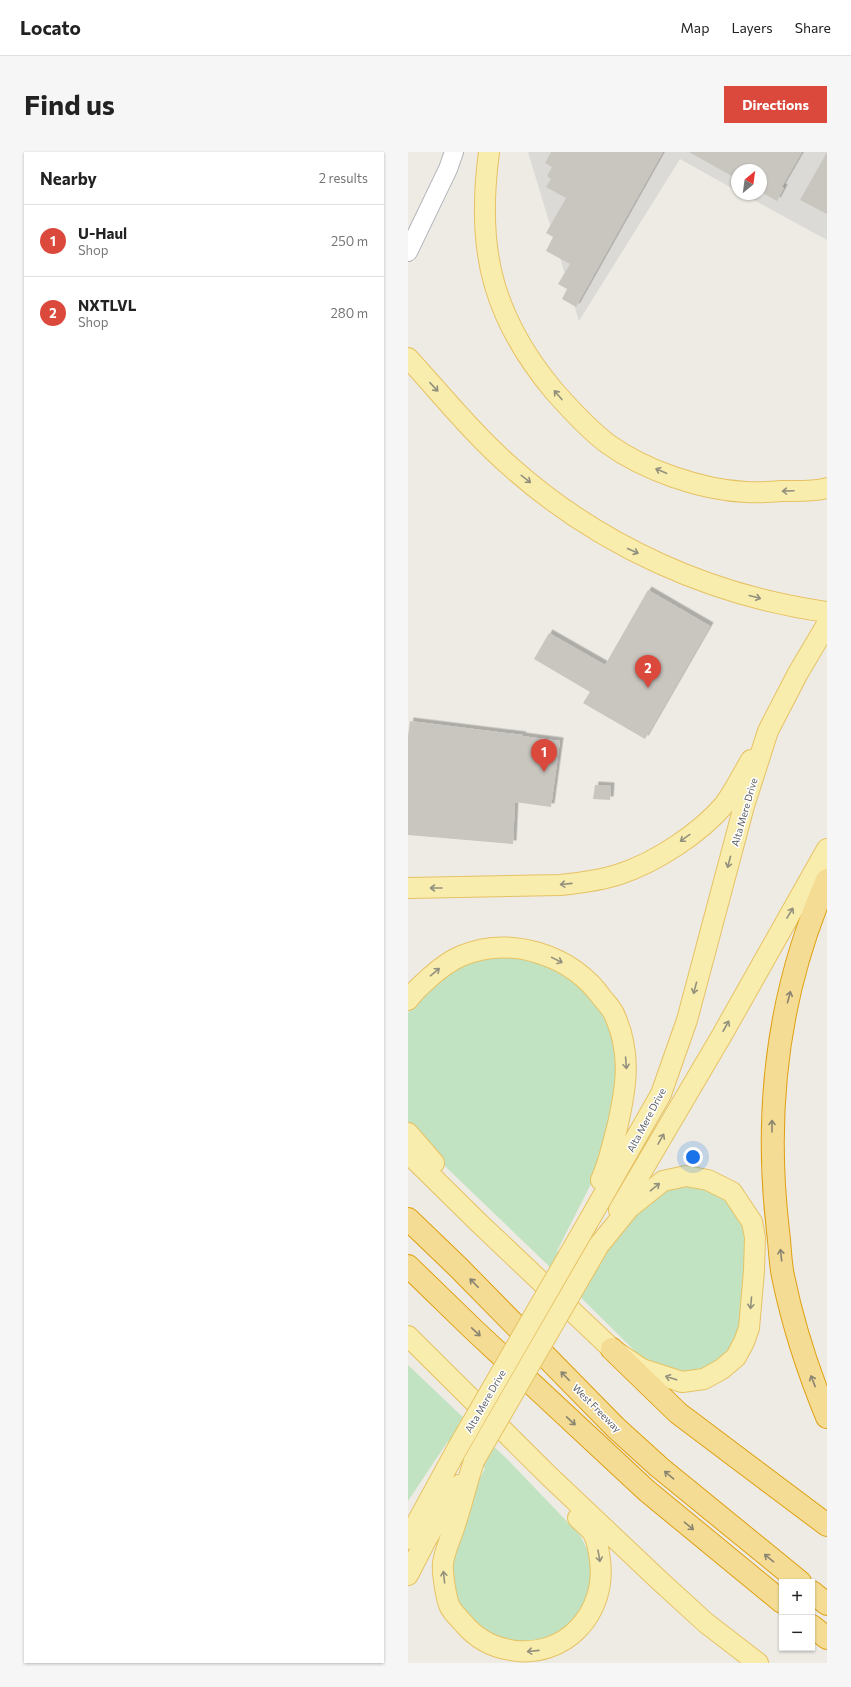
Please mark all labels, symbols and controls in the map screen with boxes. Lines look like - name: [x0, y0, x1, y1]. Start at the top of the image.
- text: Locato: [20, 16, 81, 39]
- text: Map: [681, 19, 709, 36]
- text: Layers: [731, 19, 773, 36]
- text: Share: [795, 19, 831, 36]
- button: Directions: [724, 86, 827, 123]
- text: Find us: [24, 87, 115, 121]
- north arrow: [731, 164, 767, 200]
- text: Nearby: [40, 168, 97, 189]
- text: 2 results: [319, 170, 368, 186]
- text: U-Haul: [78, 224, 127, 242]
- text: 1: [50, 233, 56, 249]
- text: 250 m: [331, 233, 368, 249]
- text: Shop: [78, 242, 109, 258]
- text: NXTLVL: [78, 296, 136, 314]
- text: 2: [49, 305, 57, 321]
- text: 280 m: [331, 305, 368, 321]
- text: Shop: [78, 314, 109, 330]
- one-way arrow: [430, 382, 439, 392]
- one-way arrow: [553, 390, 563, 400]
- one-way arrow: [656, 467, 668, 475]
- one-way arrow: [520, 475, 531, 484]
- one-way arrow: [782, 487, 795, 495]
- one-way arrow: [627, 548, 639, 555]
- one-way arrow: [748, 594, 761, 601]
- pin: 2: [635, 655, 661, 688]
- pin: 1: [531, 739, 557, 772]
- street label: Alta Mere Drive: [728, 776, 760, 848]
- one-way arrow: [680, 834, 691, 842]
- one-way arrow: [725, 856, 733, 869]
- one-way arrow: [559, 881, 572, 888]
- one-way arrow: [430, 884, 443, 892]
- one-way arrow: [787, 907, 795, 919]
- one-way arrow: [551, 957, 563, 964]
- one-way arrow: [430, 968, 441, 977]
- one-way arrow: [691, 981, 699, 994]
- one-way arrow: [785, 991, 793, 1004]
- one-way arrow: [723, 1021, 731, 1033]
- one-way arrow: [622, 1056, 629, 1069]
- street label: Alta Mere Drive: [624, 1086, 668, 1154]
- one-way arrow: [768, 1120, 776, 1133]
- one-way arrow: [658, 1133, 666, 1145]
- your location: [683, 1147, 703, 1167]
- one-way arrow: [650, 1183, 660, 1192]
- one-way arrow: [777, 1249, 784, 1262]
- one-way arrow: [469, 1278, 479, 1288]
- one-way arrow: [748, 1296, 755, 1309]
- one-way arrow: [471, 1327, 481, 1337]
- street label: Alta Mere Drive: [462, 1367, 508, 1435]
- one-way arrow: [560, 1371, 570, 1381]
- one-way arrow: [665, 1374, 678, 1381]
- one-way arrow: [808, 1375, 816, 1387]
- street label: West Freeway: [570, 1381, 624, 1435]
- one-way arrow: [566, 1416, 576, 1426]
- one-way arrow: [663, 1471, 674, 1480]
- one-way arrow: [684, 1521, 694, 1530]
- one-way arrow: [595, 1549, 603, 1562]
- one-way arrow: [764, 1553, 775, 1562]
- one-way arrow: [441, 1571, 448, 1584]
- map controls: [779, 1579, 815, 1651]
- button: +: [779, 1579, 815, 1615]
- button: −: [779, 1615, 815, 1651]
- one-way arrow: [527, 1647, 540, 1654]

